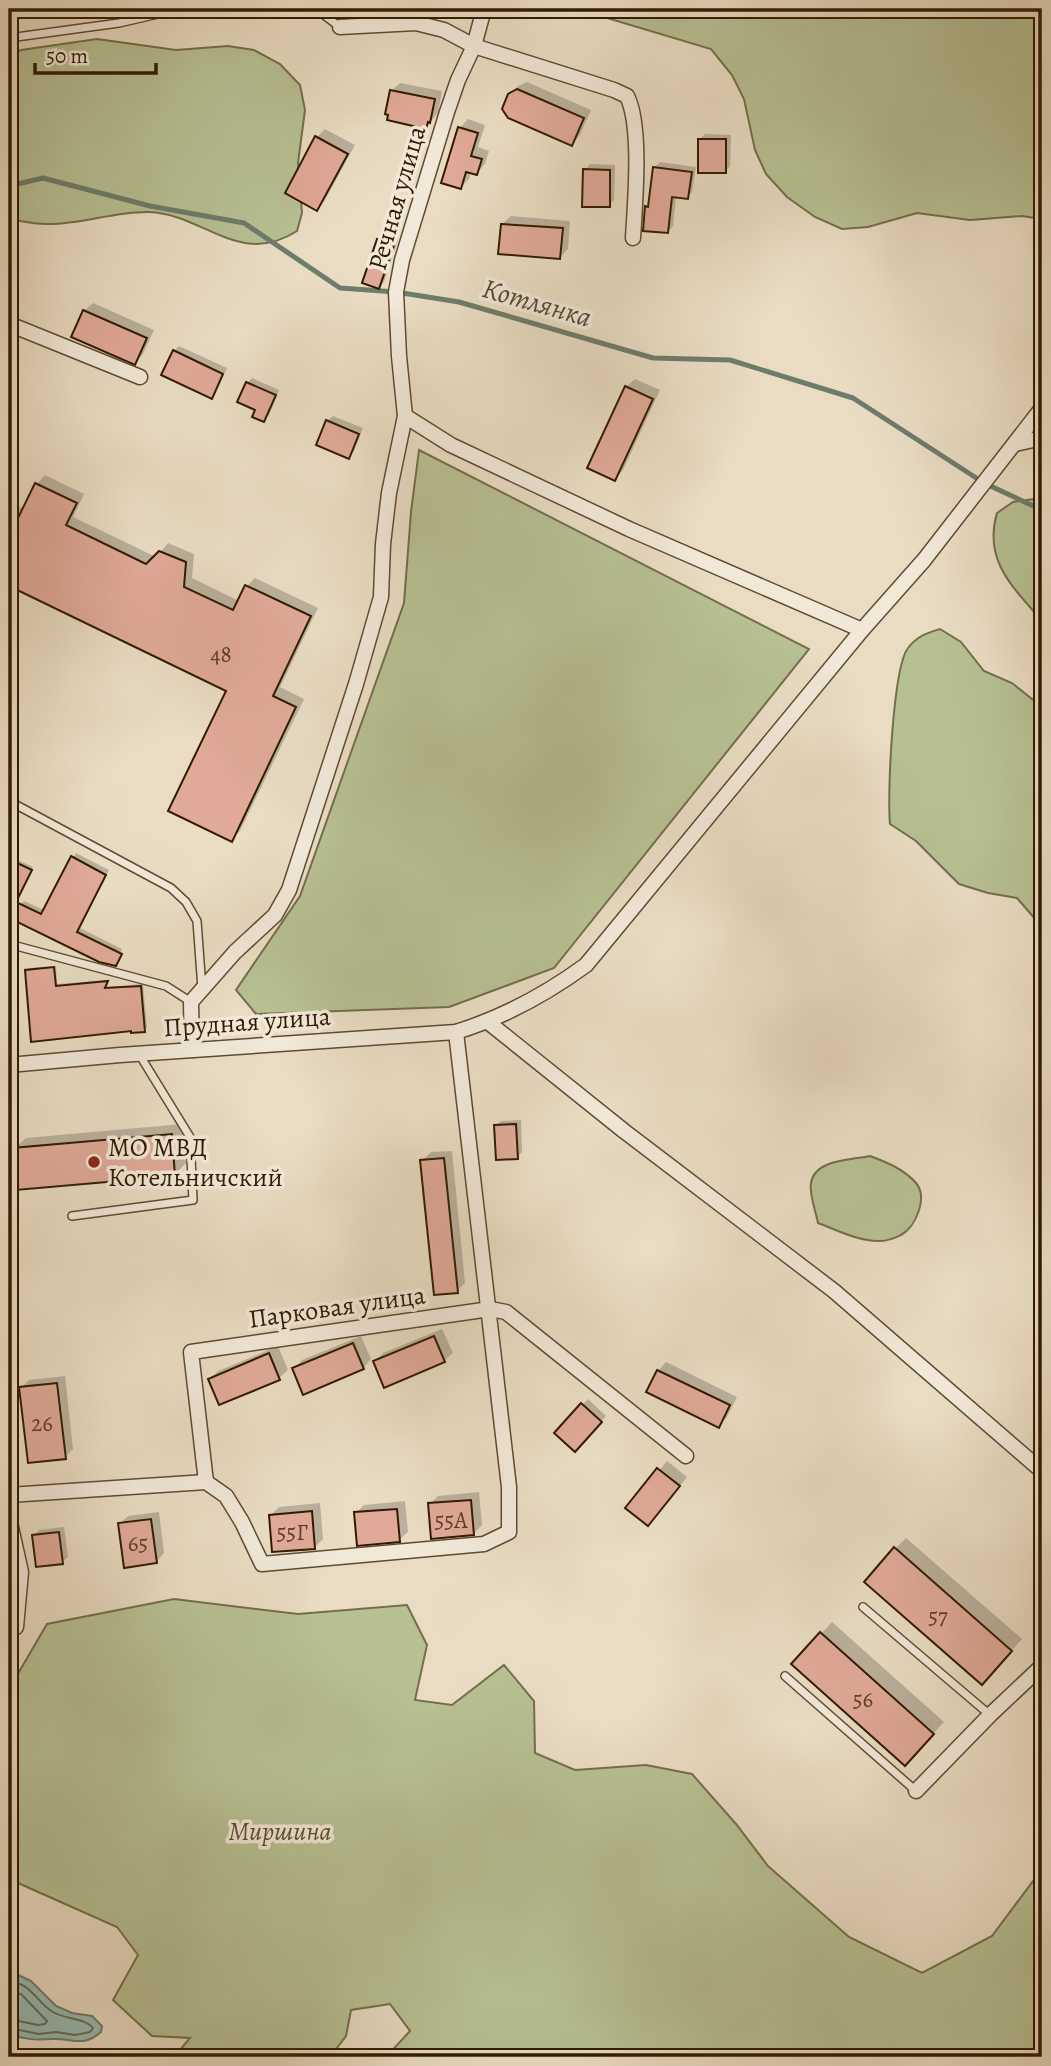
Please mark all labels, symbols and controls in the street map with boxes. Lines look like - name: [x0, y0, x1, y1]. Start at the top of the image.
- scale bar: [35, 32, 156, 76]
- text: 50 m: [46, 42, 88, 70]
- street label: Речная улица: [360, 122, 434, 274]
- water label: Котлянка: [478, 269, 596, 337]
- house number: 48: [210, 639, 232, 670]
- street label: Прудная улица: [162, 999, 332, 1045]
- place label: МО МВД Котельничский: [108, 1130, 283, 1195]
- marker: МО МВД Котельничский: [86, 1154, 102, 1170]
- street label: Парковая улица: [246, 1277, 428, 1337]
- house number: 26: [31, 1408, 53, 1439]
- house number: 55А: [434, 1505, 468, 1536]
- house number: 55Г: [276, 1517, 308, 1548]
- house number: 65: [128, 1528, 148, 1559]
- house number: 57: [928, 1601, 948, 1632]
- house number: 56: [853, 1684, 873, 1715]
- park label: Миршина: [228, 1814, 332, 1849]

